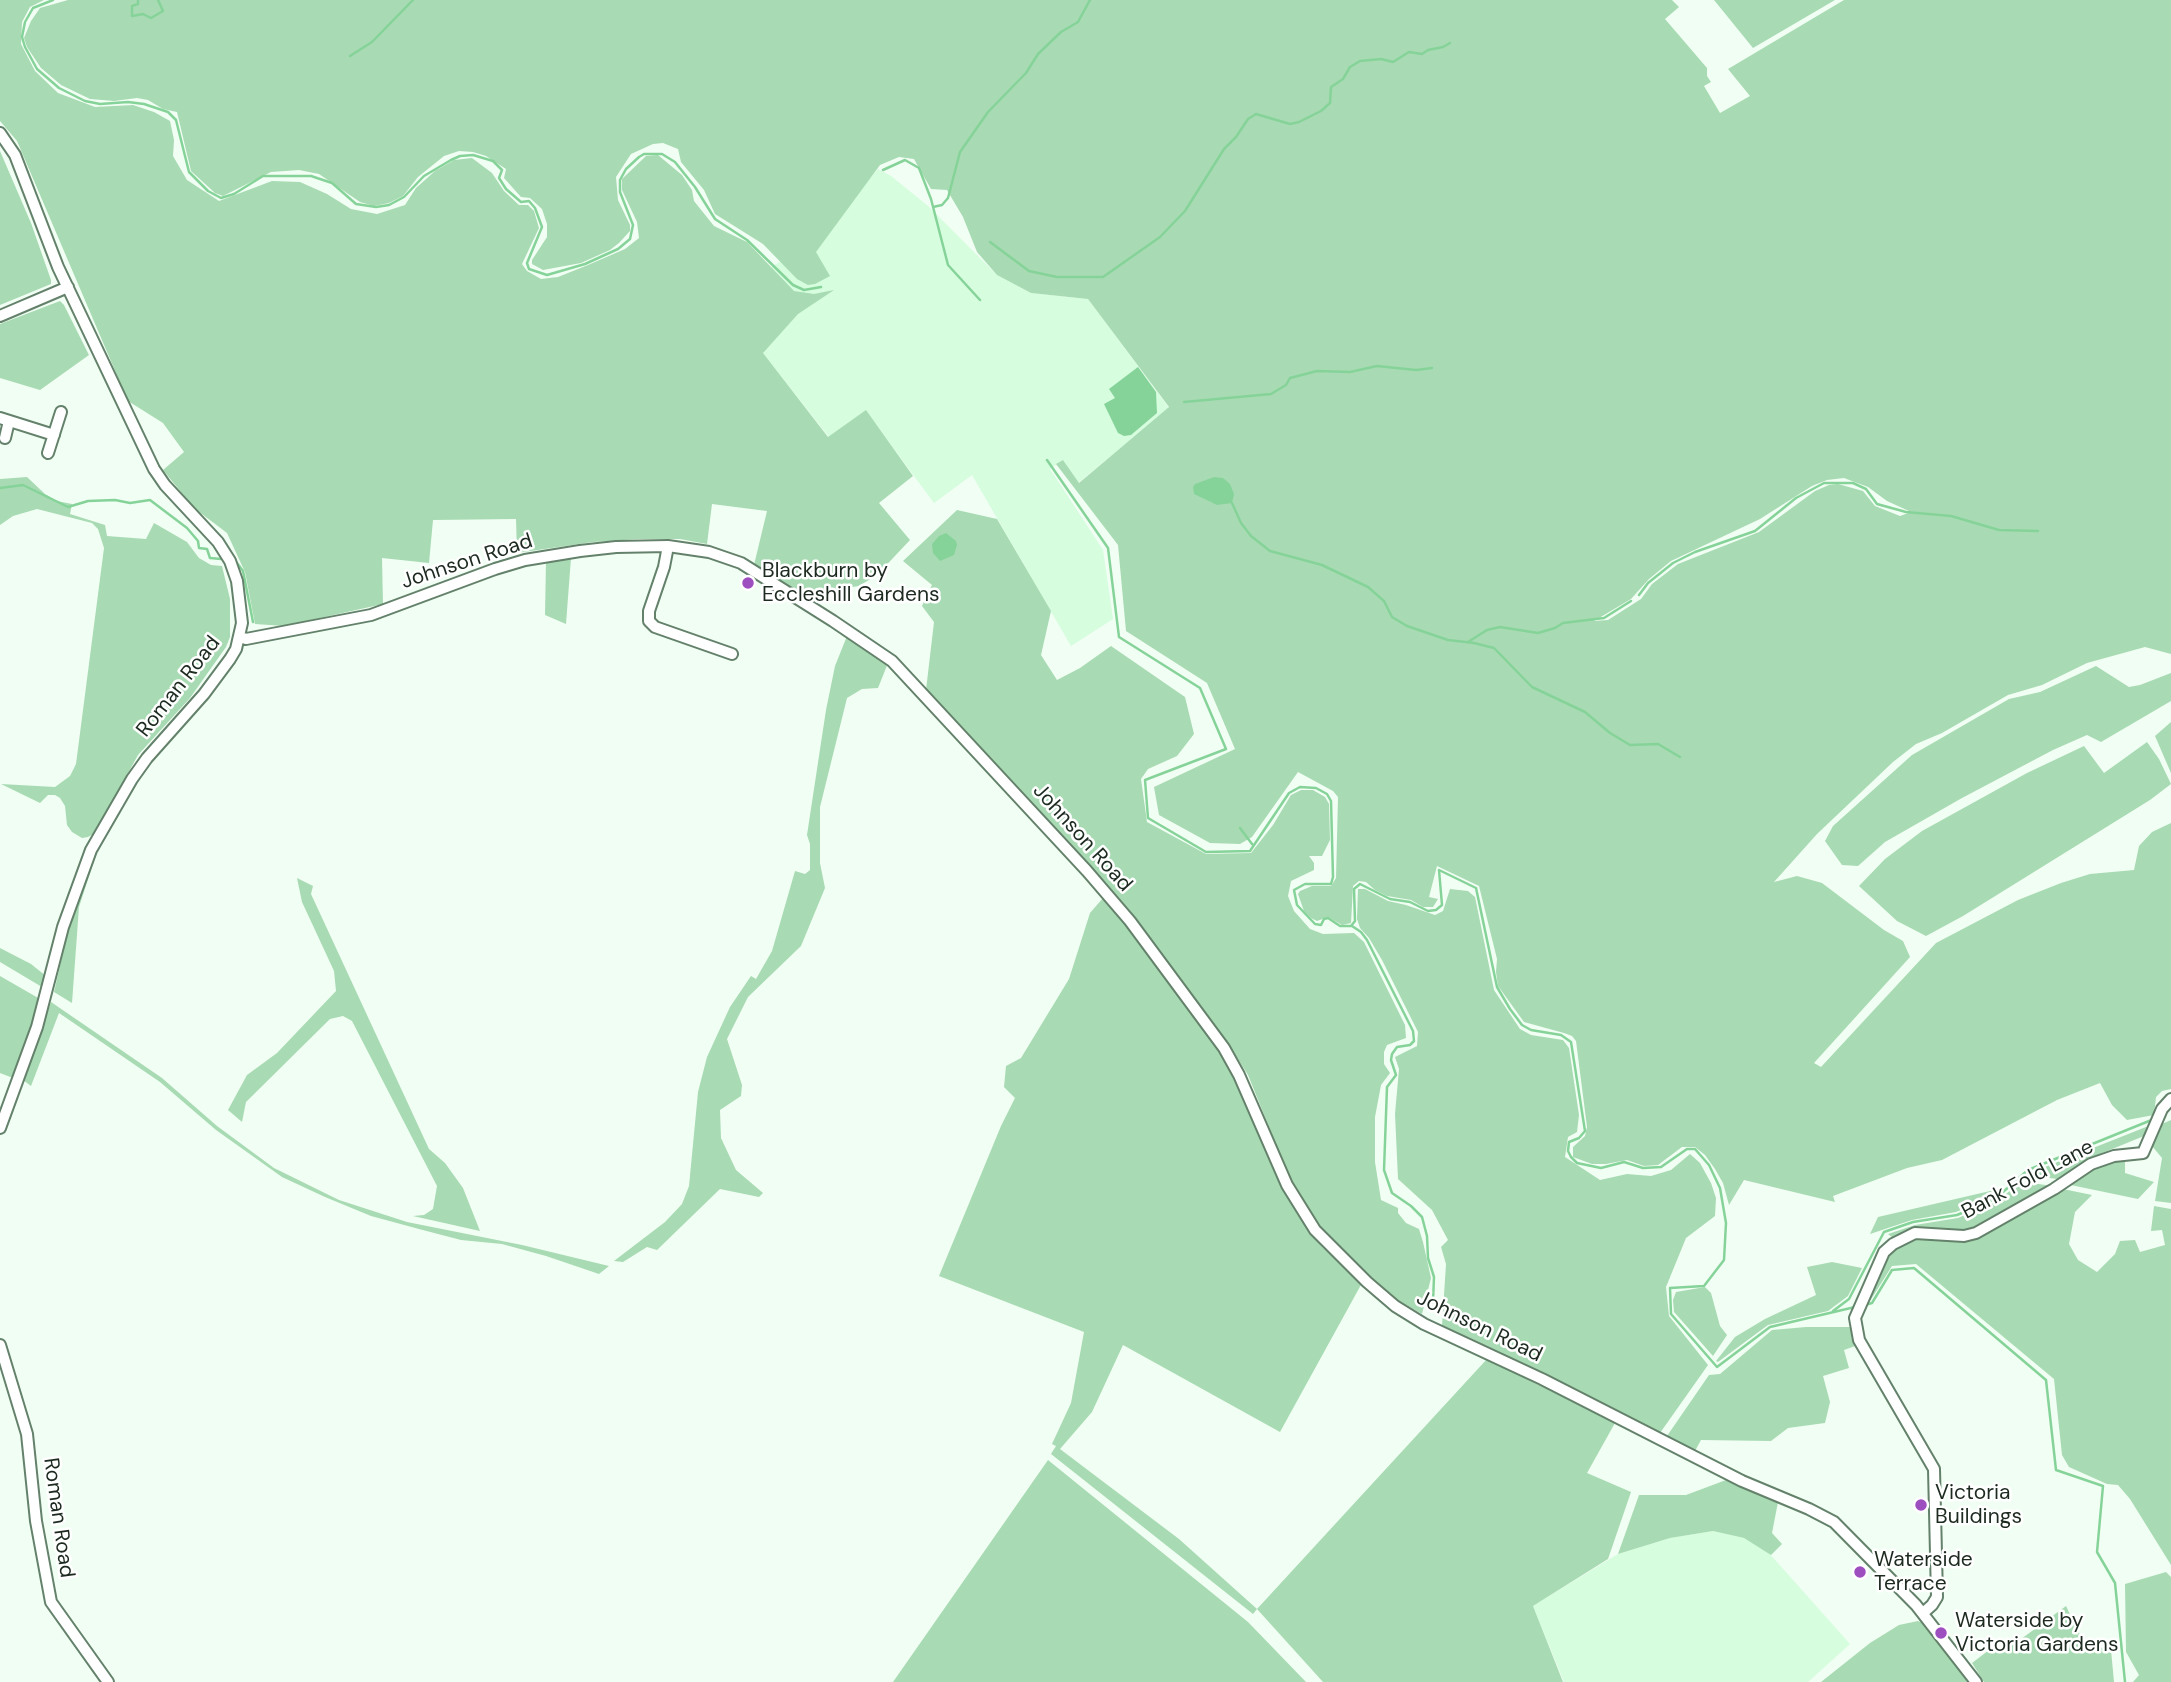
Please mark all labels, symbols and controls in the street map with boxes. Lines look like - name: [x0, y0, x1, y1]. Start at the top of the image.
- street label: Johnson Road: [398, 529, 536, 595]
- place label: Blackburn by Eccleshill Gardens: [762, 558, 940, 608]
- marker: Blackburn by Eccleshill Gardens: [740, 575, 756, 591]
- street label: Roman Road: [132, 632, 226, 742]
- street label: Johnson Road: [1027, 779, 1137, 897]
- street label: Bank Fold Lane: [1958, 1135, 2098, 1225]
- street label: Johnson Road: [1412, 1286, 1546, 1368]
- street label: Roman Road: [37, 1456, 79, 1580]
- place label: Victoria Buildings: [1935, 1480, 2022, 1530]
- marker: Victoria Buildings: [1913, 1497, 1929, 1513]
- place label: Waterside Terrace: [1874, 1547, 1973, 1597]
- marker: Waterside Terrace: [1852, 1564, 1868, 1580]
- place label: Waterside by Victoria Gardens: [1955, 1608, 2118, 1658]
- marker: Waterside by Victoria Gardens: [1933, 1625, 1949, 1641]

